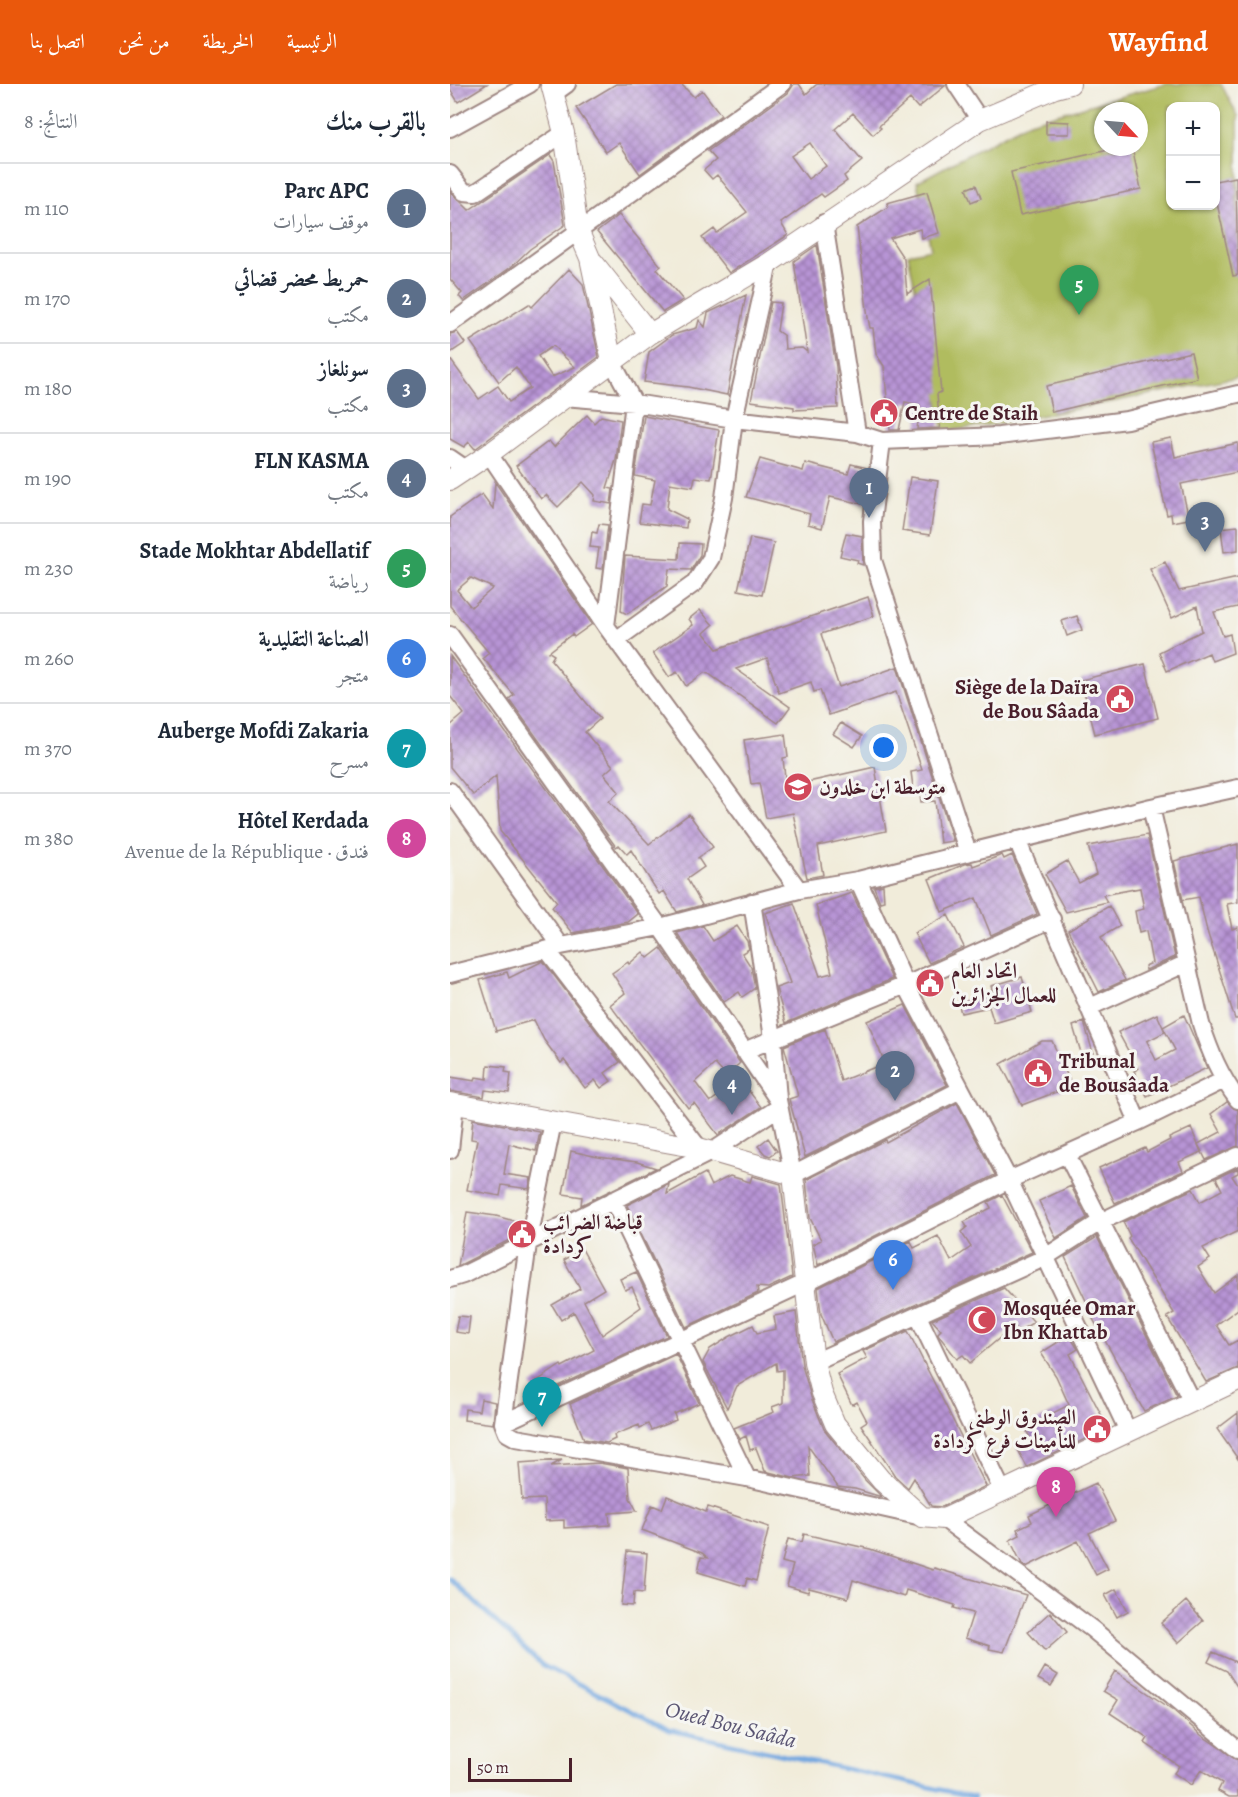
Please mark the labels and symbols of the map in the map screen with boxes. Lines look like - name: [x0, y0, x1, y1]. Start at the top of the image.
- north arrow: [1094, 102, 1148, 156]
- pin: 5: [1060, 266, 1098, 315]
- public building icon: Centre de Staih: [868, 397, 900, 429]
- place label: Centre de Staih: [905, 399, 1038, 427]
- pin: 1: [850, 468, 888, 518]
- pin: 3: [1186, 502, 1224, 552]
- place label: Siège de la Daïra de Bou Sâada: [955, 673, 1100, 725]
- public building icon: Siège de la Daïra de Bou Sâada: [1104, 683, 1136, 715]
- your location: [869, 733, 898, 762]
- school or university icon: متوسطة ابن خلدون: [782, 771, 814, 803]
- place label: متوسطة ابن خلدون: [819, 773, 946, 801]
- place label: اتحاد العام للعمال الجزائرين: [951, 957, 1056, 1009]
- public building icon: اتحاد العام للعمال الجزائرين: [914, 967, 946, 999]
- place label: Tribunal de Bousâada: [1059, 1047, 1170, 1099]
- pin: 2: [876, 1052, 914, 1101]
- public building icon: Tribunal de Bousâada: [1022, 1057, 1054, 1089]
- pin: 4: [712, 1066, 752, 1115]
- place label: قباضة الضرائب كردادة: [543, 1208, 643, 1260]
- public building icon: قباضة الضرائب كردادة: [506, 1218, 538, 1250]
- pin: 6: [874, 1240, 912, 1290]
- place label: Mosquée Omar Ibn Khattab: [1003, 1294, 1136, 1346]
- mosque icon: Mosquée Omar Ibn Khattab: [966, 1304, 998, 1336]
- pin: 7: [522, 1378, 562, 1427]
- place label: الصندوق الوطني للنأمينات فرع كردادة: [933, 1403, 1076, 1458]
- public building icon: الصندوق الوطني للنأمينات فرع كردادة: [1081, 1413, 1113, 1445]
- pin: 8: [1036, 1468, 1076, 1517]
- water label: Oued Bou Saâda: [662, 1694, 800, 1756]
- scale bar: [468, 1755, 572, 1782]

